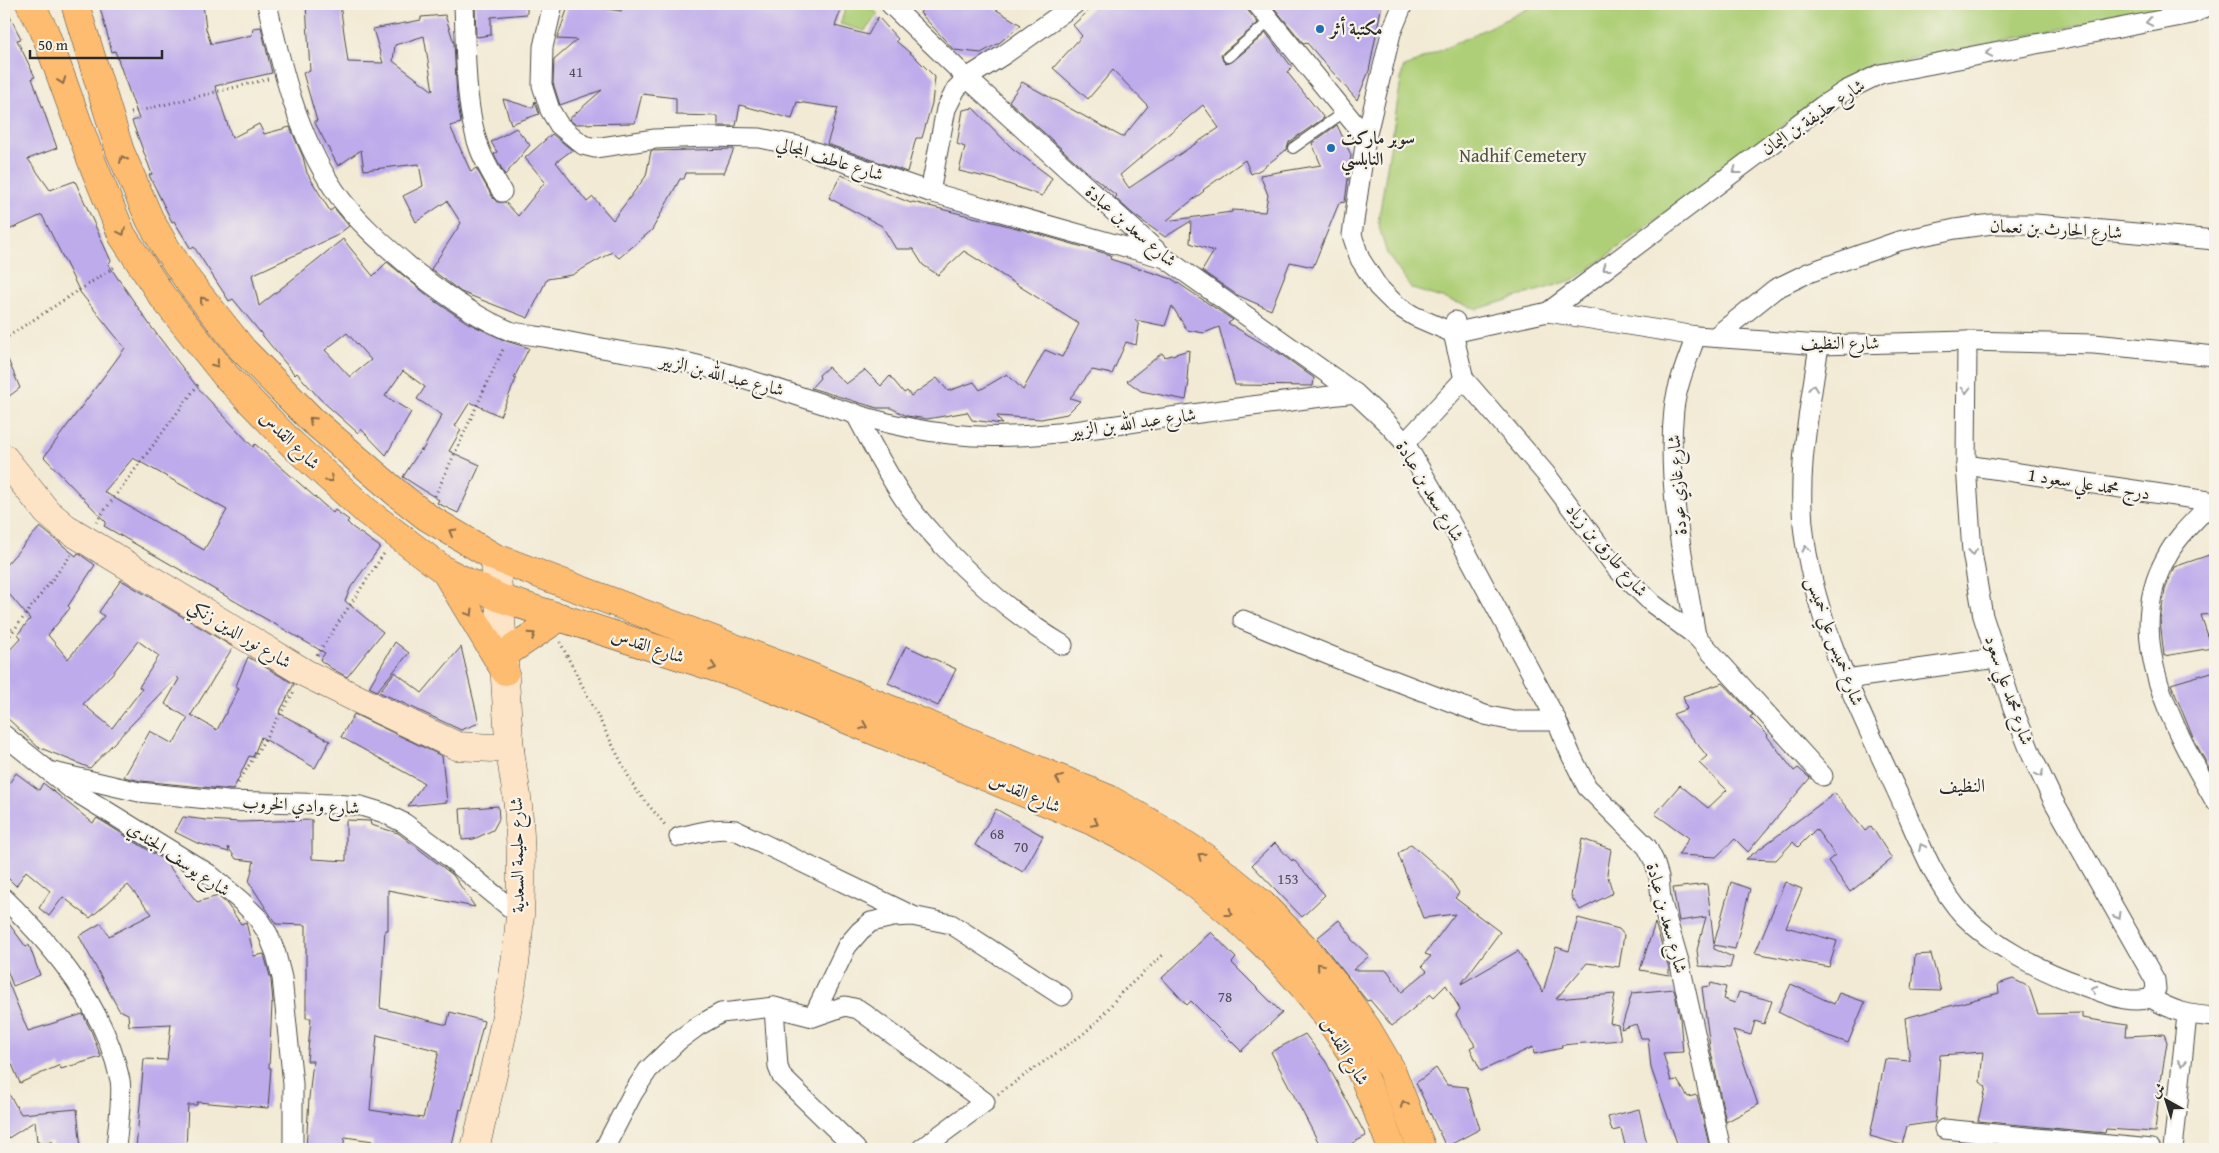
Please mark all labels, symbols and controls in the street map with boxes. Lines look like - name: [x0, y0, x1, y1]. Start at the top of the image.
- place label: مكتبة أثر: [1328, 15, 1382, 42]
- one-way arrow: [2144, 16, 2153, 27]
- marker: مكتبة أثر: [1314, 23, 1326, 35]
- scale bar: [30, 28, 162, 60]
- text: 50 m: [38, 34, 69, 55]
- one-way arrow: [1985, 47, 1994, 57]
- house number: 41: [569, 61, 583, 82]
- street label: شارع حذيفة بن اليمان: [1755, 72, 1871, 163]
- one-way arrow: [56, 76, 66, 85]
- place label: سوبر ماركت النابلسي: [1341, 124, 1415, 176]
- street label: شارع عاطف المجالي: [773, 129, 887, 190]
- marker: سوبر ماركت النابلسي: [1325, 142, 1337, 154]
- park label: Nadhif Cemetery: [1459, 142, 1587, 169]
- one-way arrow: [119, 155, 130, 164]
- one-way arrow: [1732, 165, 1742, 174]
- street label: شارع سعد بن عبادة: [1078, 178, 1183, 275]
- street label: شارع الحارث بن نعمان: [1989, 212, 2123, 247]
- one-way arrow: [116, 227, 126, 236]
- one-way arrow: [1602, 262, 1612, 271]
- one-way arrow: [200, 297, 208, 306]
- street label: شارع النظيف: [1800, 329, 1880, 358]
- street label: شارع عبد الله بن الزبير: [655, 346, 787, 405]
- one-way arrow: [211, 358, 219, 367]
- one-way arrow: [1807, 383, 1818, 391]
- one-way arrow: [1961, 386, 1971, 394]
- street label: شارع عبد الله بن الزبير: [1066, 400, 1198, 447]
- street label: شارع القدس: [252, 404, 327, 477]
- one-way arrow: [309, 417, 318, 426]
- street label: شارع غازي عودة: [1660, 434, 1695, 536]
- street label: شارع سعد بن عبادة: [1388, 435, 1471, 547]
- street label: درج محمد علي سعود 1: [2025, 461, 2152, 510]
- one-way arrow: [325, 473, 334, 482]
- street label: شارع طارق بن زياد: [1558, 497, 1655, 604]
- one-way arrow: [448, 529, 457, 539]
- one-way arrow: [1802, 545, 1812, 554]
- one-way arrow: [1967, 548, 1977, 556]
- street label: شارع خميس علي خميس: [1796, 572, 1871, 711]
- street label: شارع نور الدين زنكي: [182, 592, 297, 678]
- one-way arrow: [464, 607, 474, 616]
- street label: شارع القدس: [608, 621, 688, 672]
- street label: شارع محمد علي سعود: [1974, 631, 2041, 750]
- one-way arrow: [527, 632, 536, 642]
- one-way arrow: [708, 661, 717, 671]
- one-way arrow: [859, 720, 868, 731]
- street label: شارع القدس: [984, 765, 1065, 822]
- one-way arrow: [2034, 768, 2044, 777]
- district label: النظيف: [1939, 771, 1985, 799]
- one-way arrow: [1055, 775, 1064, 785]
- street label: شارع وادي الخروب: [242, 788, 360, 823]
- street label: شارع حليمة السعدية: [502, 797, 533, 913]
- street label: شارع يوسف الجندي: [121, 814, 236, 905]
- one-way arrow: [1090, 817, 1099, 827]
- house number: 68: [990, 823, 1004, 844]
- house number: 70: [1014, 836, 1028, 857]
- one-way arrow: [1918, 843, 1928, 852]
- one-way arrow: [1198, 852, 1207, 862]
- street label: شارع سعد بن عبادة: [1638, 859, 1695, 977]
- house number: 153: [1277, 868, 1299, 889]
- one-way arrow: [1224, 907, 1233, 916]
- one-way arrow: [2112, 911, 2122, 920]
- one-way arrow: [1317, 963, 1325, 972]
- one-way arrow: [2091, 985, 2099, 995]
- house number: 78: [1218, 986, 1232, 1007]
- street label: شارع القدس: [1313, 1011, 1376, 1091]
- one-way arrow: [2177, 1060, 2188, 1068]
- north arrow: [2142, 1076, 2192, 1126]
- text: ش: [2146, 1078, 2170, 1102]
- one-way arrow: [1400, 1100, 1410, 1109]

